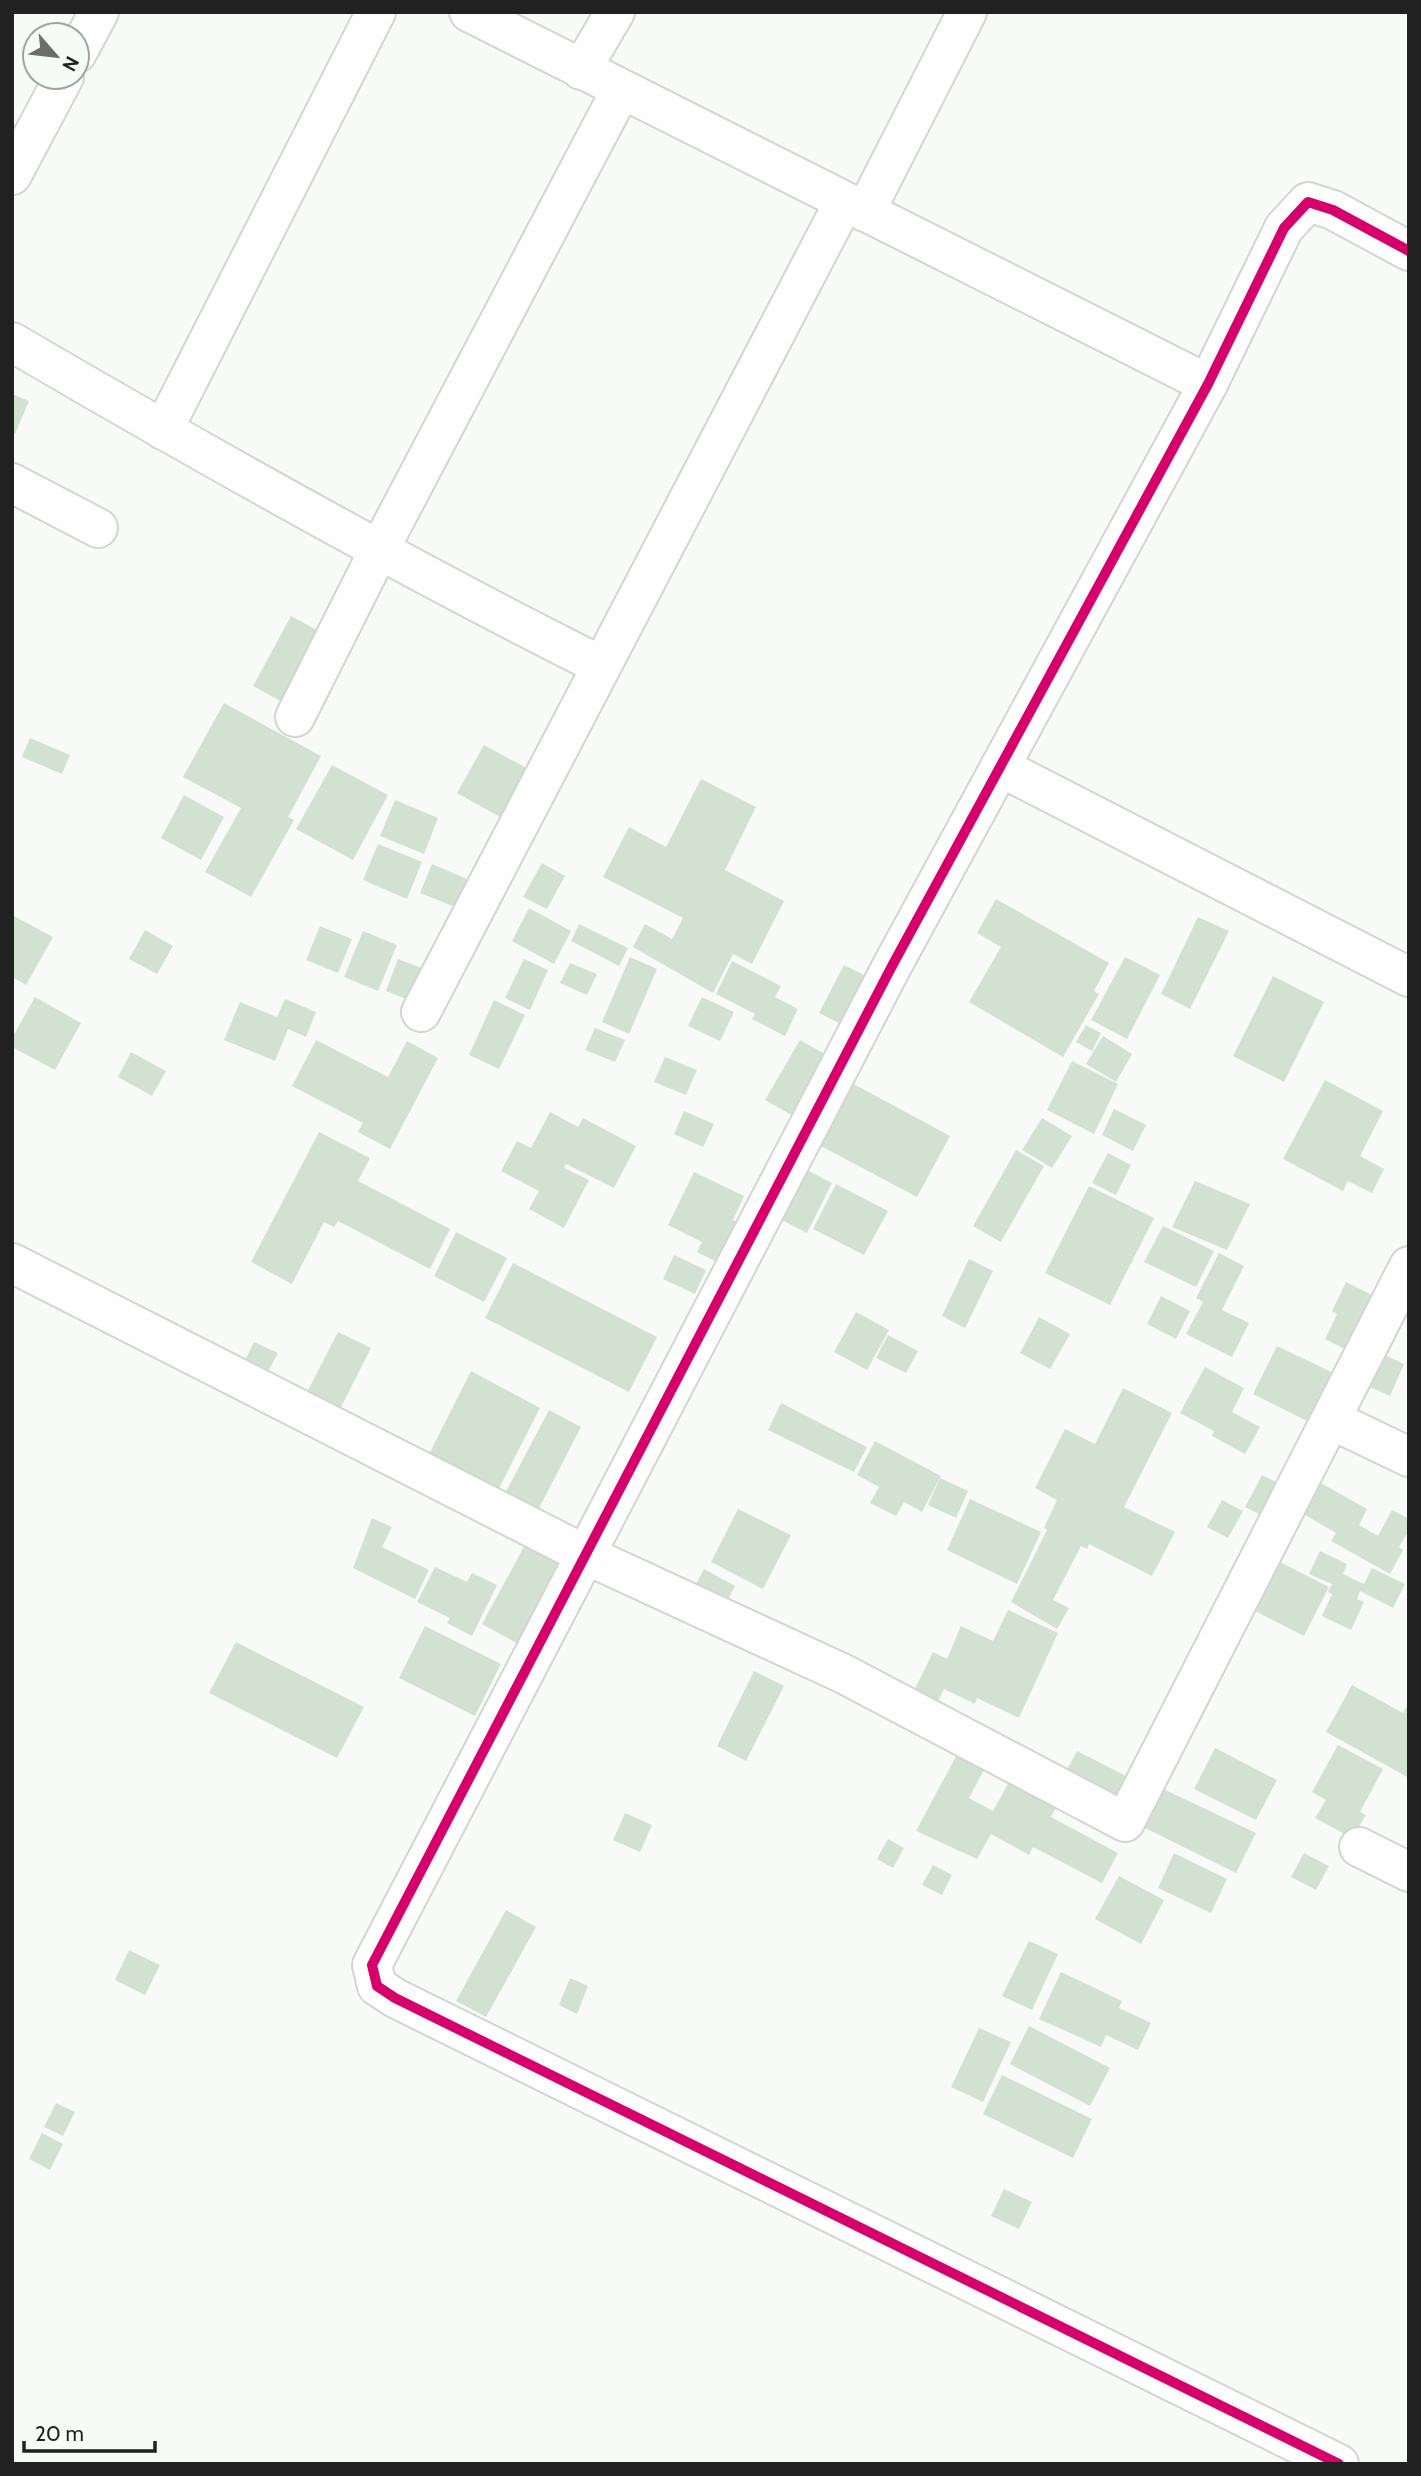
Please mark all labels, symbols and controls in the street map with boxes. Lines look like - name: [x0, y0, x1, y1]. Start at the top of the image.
- north arrow: [21, 21, 91, 91]
- text: N: [57, 52, 84, 75]
- scale bar: [24, 2410, 156, 2454]
- text: 20 m: [35, 2421, 84, 2446]

